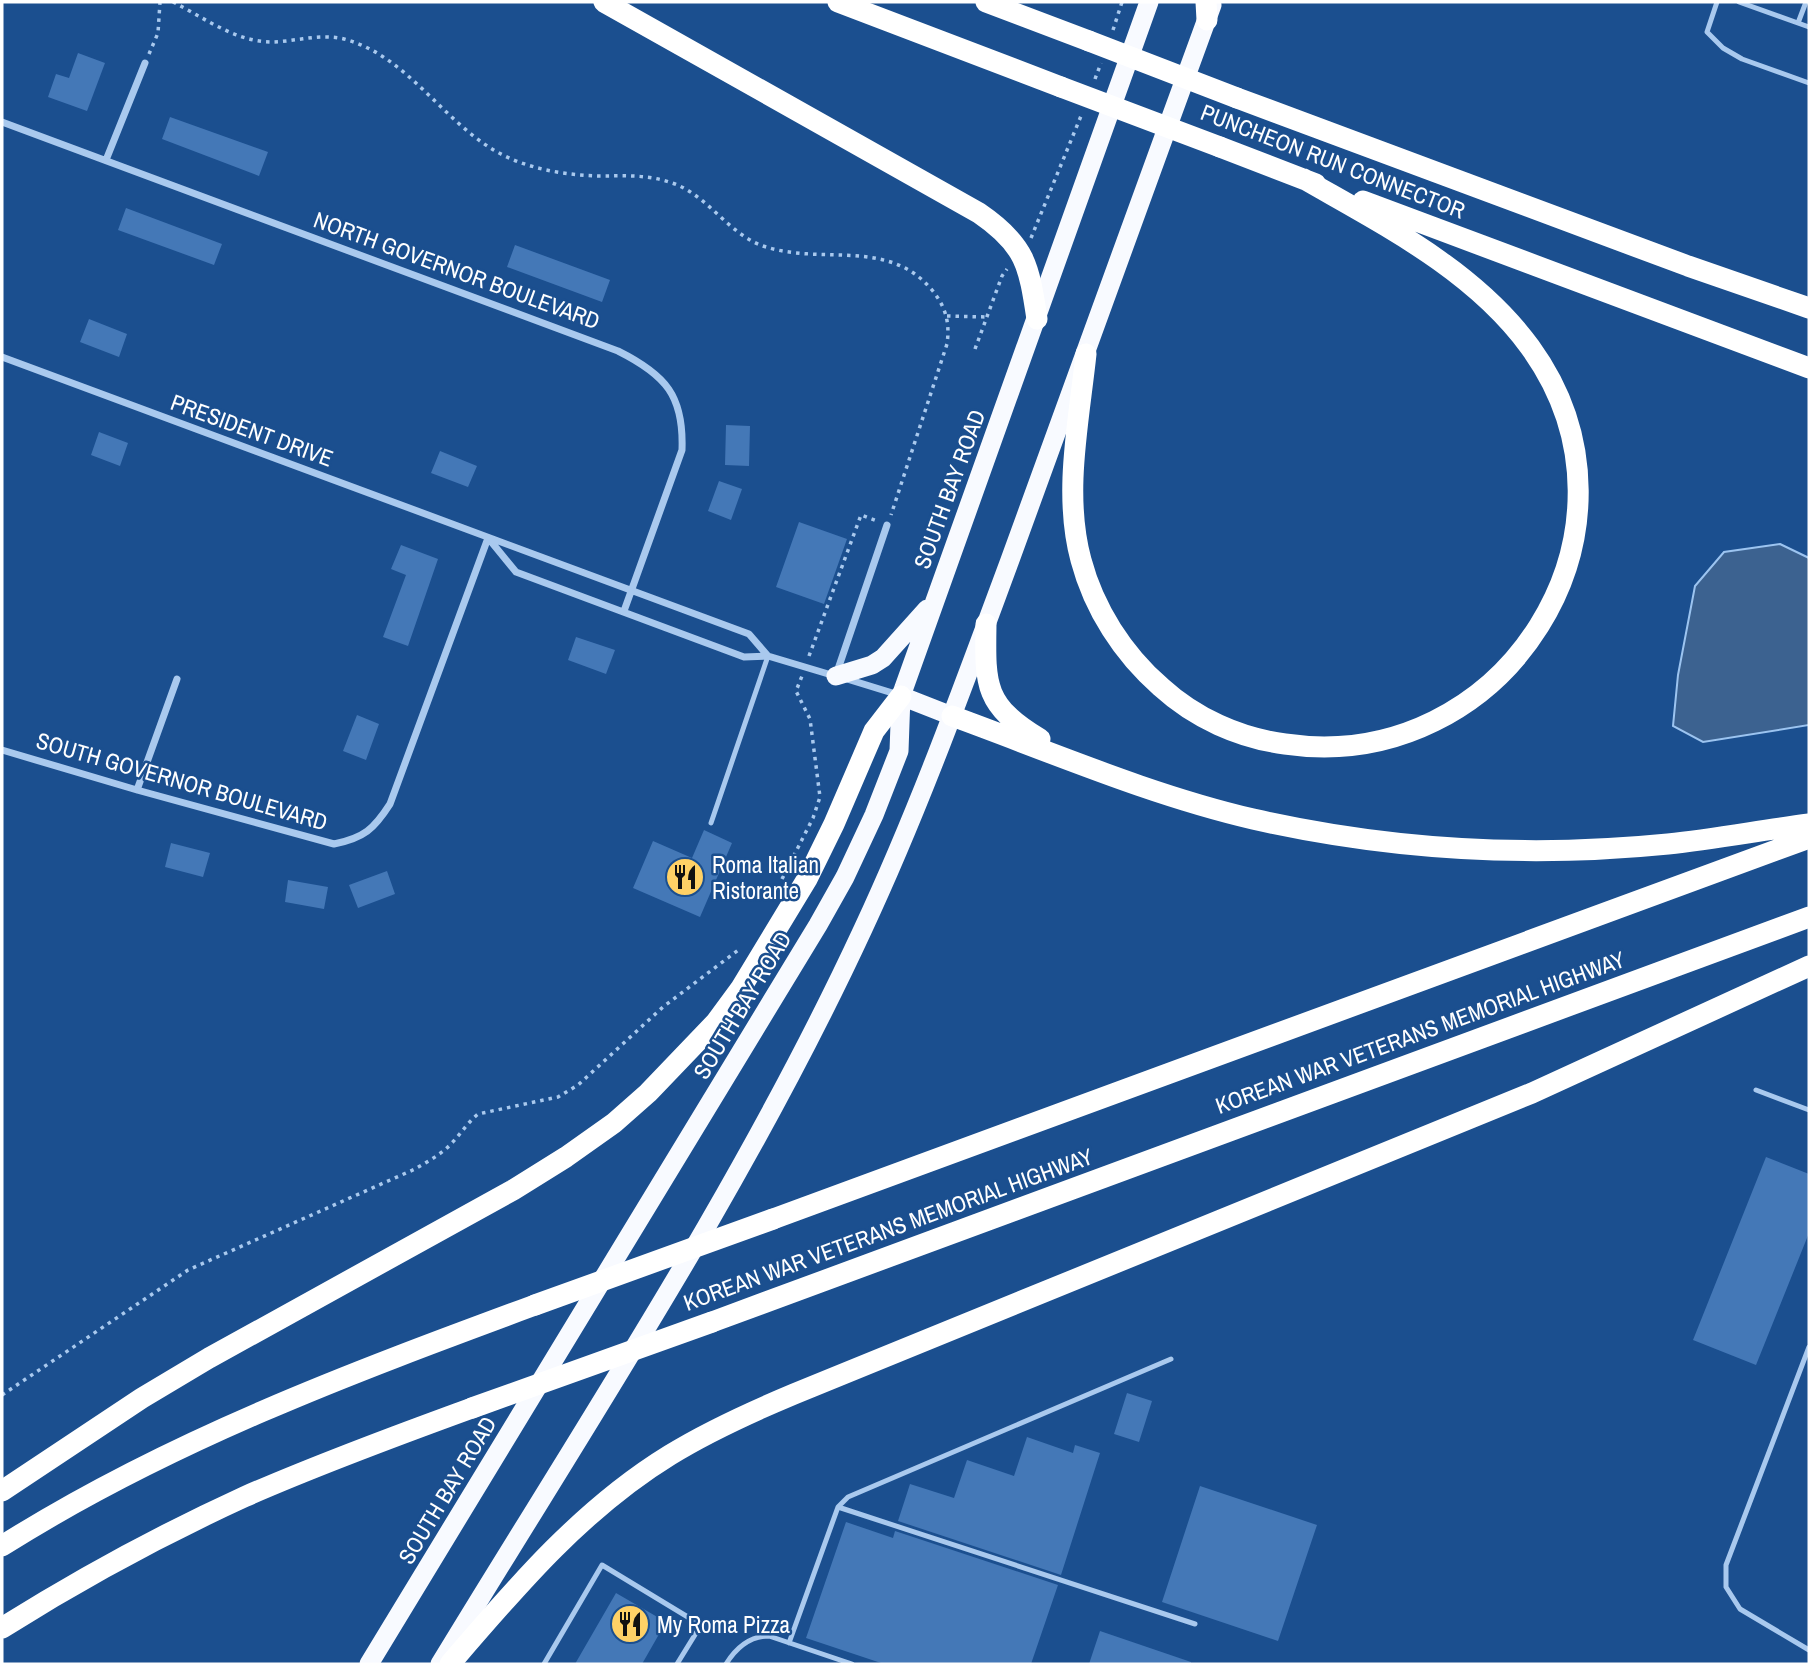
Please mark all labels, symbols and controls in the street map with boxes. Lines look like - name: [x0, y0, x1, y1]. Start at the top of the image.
- street label: PUNCHEON RUN CONNECTOR: [1197, 96, 1470, 226]
- street label: NORTH GOVERNOR BOULEVARD: [310, 204, 604, 336]
- street label: PRESIDENT DRIVE: [167, 386, 337, 474]
- street label: SOUTH BAY ROAD: [906, 405, 992, 573]
- street label: SOUTH GOVERNOR BOULEVARD: [33, 725, 331, 837]
- place label: Roma Italian Ristorante: [712, 849, 819, 906]
- restaurant icon: Roma Italian Ristorante: [664, 856, 706, 898]
- street label: SOUTH BAY ROAD: [686, 925, 798, 1085]
- street label: KOREAN WAR VETERANS MEMORIAL HIGHWAY: [1211, 943, 1629, 1121]
- street label: KOREAN WAR VETERANS MEMORIAL HIGHWAY: [679, 1140, 1097, 1318]
- street label: SOUTH BAY ROAD: [391, 1410, 503, 1570]
- restaurant icon: My Roma Pizza: [609, 1603, 651, 1645]
- place label: My Roma Pizza: [657, 1609, 791, 1640]

